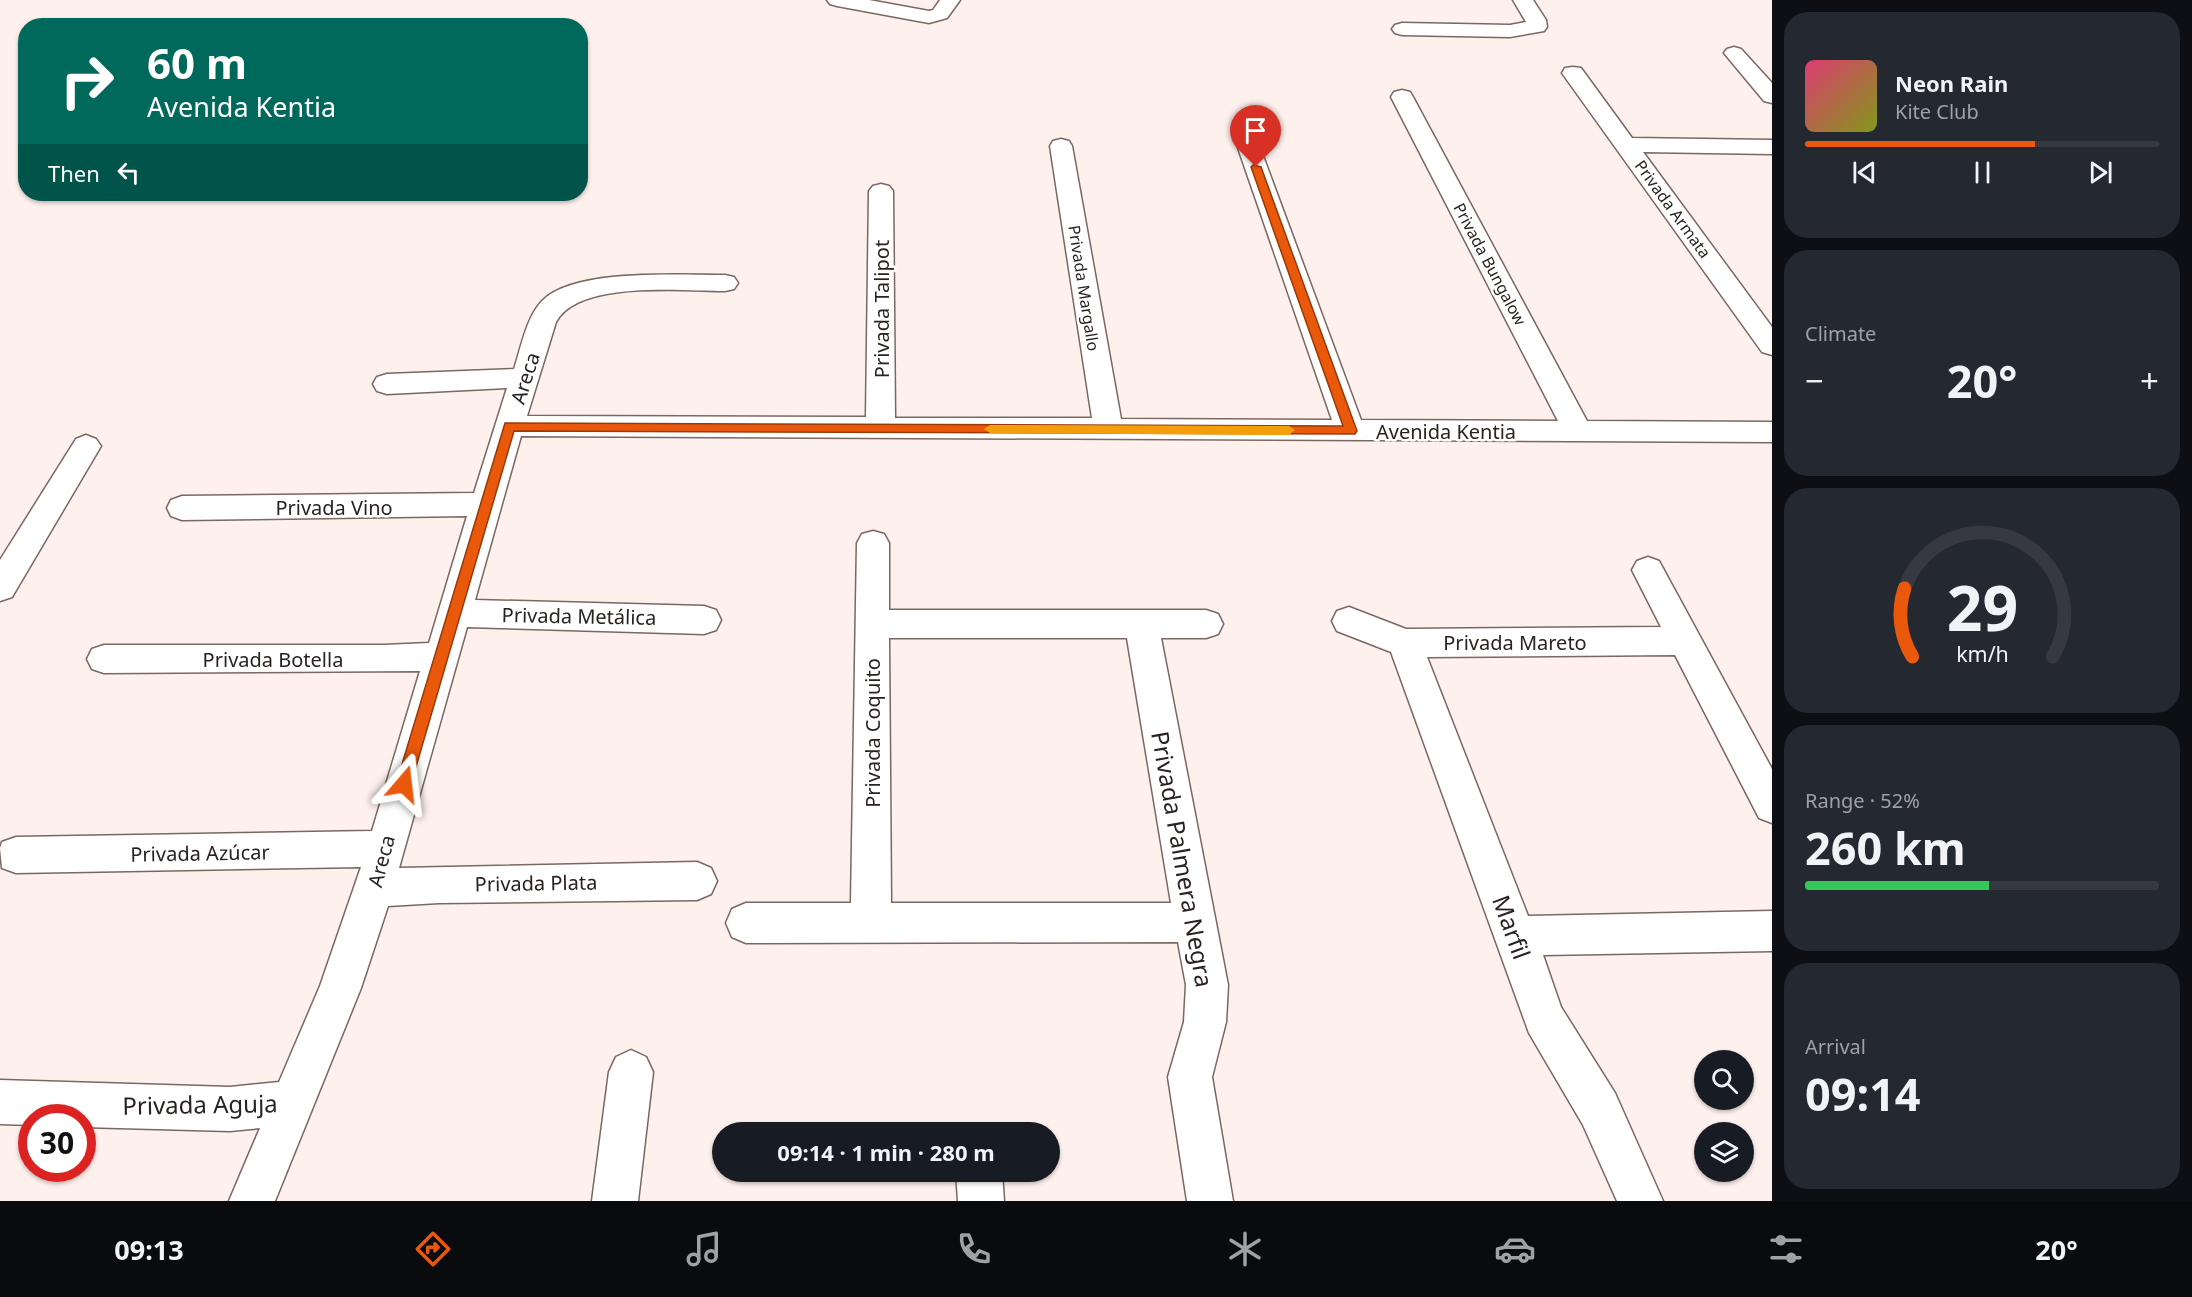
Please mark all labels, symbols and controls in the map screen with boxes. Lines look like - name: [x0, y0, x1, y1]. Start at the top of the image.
- text: 60 m: [147, 34, 247, 91]
- icon: right: [48, 42, 126, 120]
- text: Neon Rain: [1895, 68, 2008, 98]
- text: Avenida Kentia: [147, 88, 336, 125]
- text: Kite Club: [1895, 98, 1979, 125]
- pin: [1230, 105, 1281, 167]
- icon: arrive: [1239, 114, 1272, 147]
- icon: left: [112, 156, 145, 189]
- street label: Privada Armata: [1630, 156, 1716, 262]
- icon: previous: [1848, 156, 1881, 189]
- icon: pause: [1966, 156, 1999, 189]
- icon: next: [2084, 156, 2117, 189]
- text: Then: [48, 158, 100, 188]
- street label: Privada Bungalow: [1448, 199, 1532, 329]
- street label: Privada Margallo: [1063, 223, 1105, 353]
- street label: Privada Talipot: [868, 240, 895, 378]
- text: Climate: [1805, 320, 1876, 347]
- street label: Areca: [504, 349, 546, 407]
- text: 20°: [1947, 350, 2017, 411]
- text: −: [1805, 358, 1824, 403]
- text: +: [2140, 358, 2159, 403]
- street label: Avenida Kentia: [1376, 418, 1516, 445]
- street label: Privada Vino: [275, 494, 393, 521]
- text: 29: [1946, 565, 2018, 650]
- street label: Privada Metálica: [501, 601, 657, 631]
- street label: Privada Mareto: [1443, 629, 1587, 656]
- text: km/h: [1956, 640, 2008, 669]
- street label: Privada Botella: [203, 646, 343, 673]
- street label: Privada Coquito: [859, 658, 886, 808]
- street label: Privada Palmera Negra: [1144, 728, 1222, 990]
- position arrow: [372, 752, 436, 816]
- text: Range · 52%: [1805, 787, 1920, 814]
- text: 260 km: [1805, 817, 1966, 878]
- street label: Areca: [361, 832, 401, 890]
- street label: Privada Azúcar: [130, 838, 270, 868]
- street label: Privada Plata: [475, 868, 597, 898]
- street label: Marfil: [1485, 890, 1539, 964]
- text: Arrival: [1805, 1033, 1866, 1060]
- map controls: [1694, 1050, 1754, 1182]
- button: search: [1694, 1050, 1754, 1110]
- text: 09:14: [1805, 1063, 1921, 1124]
- street label: Privada Aguja: [122, 1086, 278, 1122]
- speed limit sign: 30: [18, 1104, 96, 1182]
- button: layers: [1694, 1122, 1754, 1182]
- text: 09:14 · 1 min · 280 m: [777, 1137, 995, 1167]
- icon: directions: [412, 1228, 454, 1270]
- icon: music: [683, 1228, 725, 1270]
- icon: phone: [953, 1228, 995, 1270]
- icon: climate: [1224, 1228, 1266, 1270]
- icon: car: [1494, 1228, 1536, 1270]
- icon: filters: [1765, 1228, 1807, 1270]
- text: 09:13: [114, 1231, 184, 1268]
- text: 20°: [2035, 1231, 2078, 1268]

